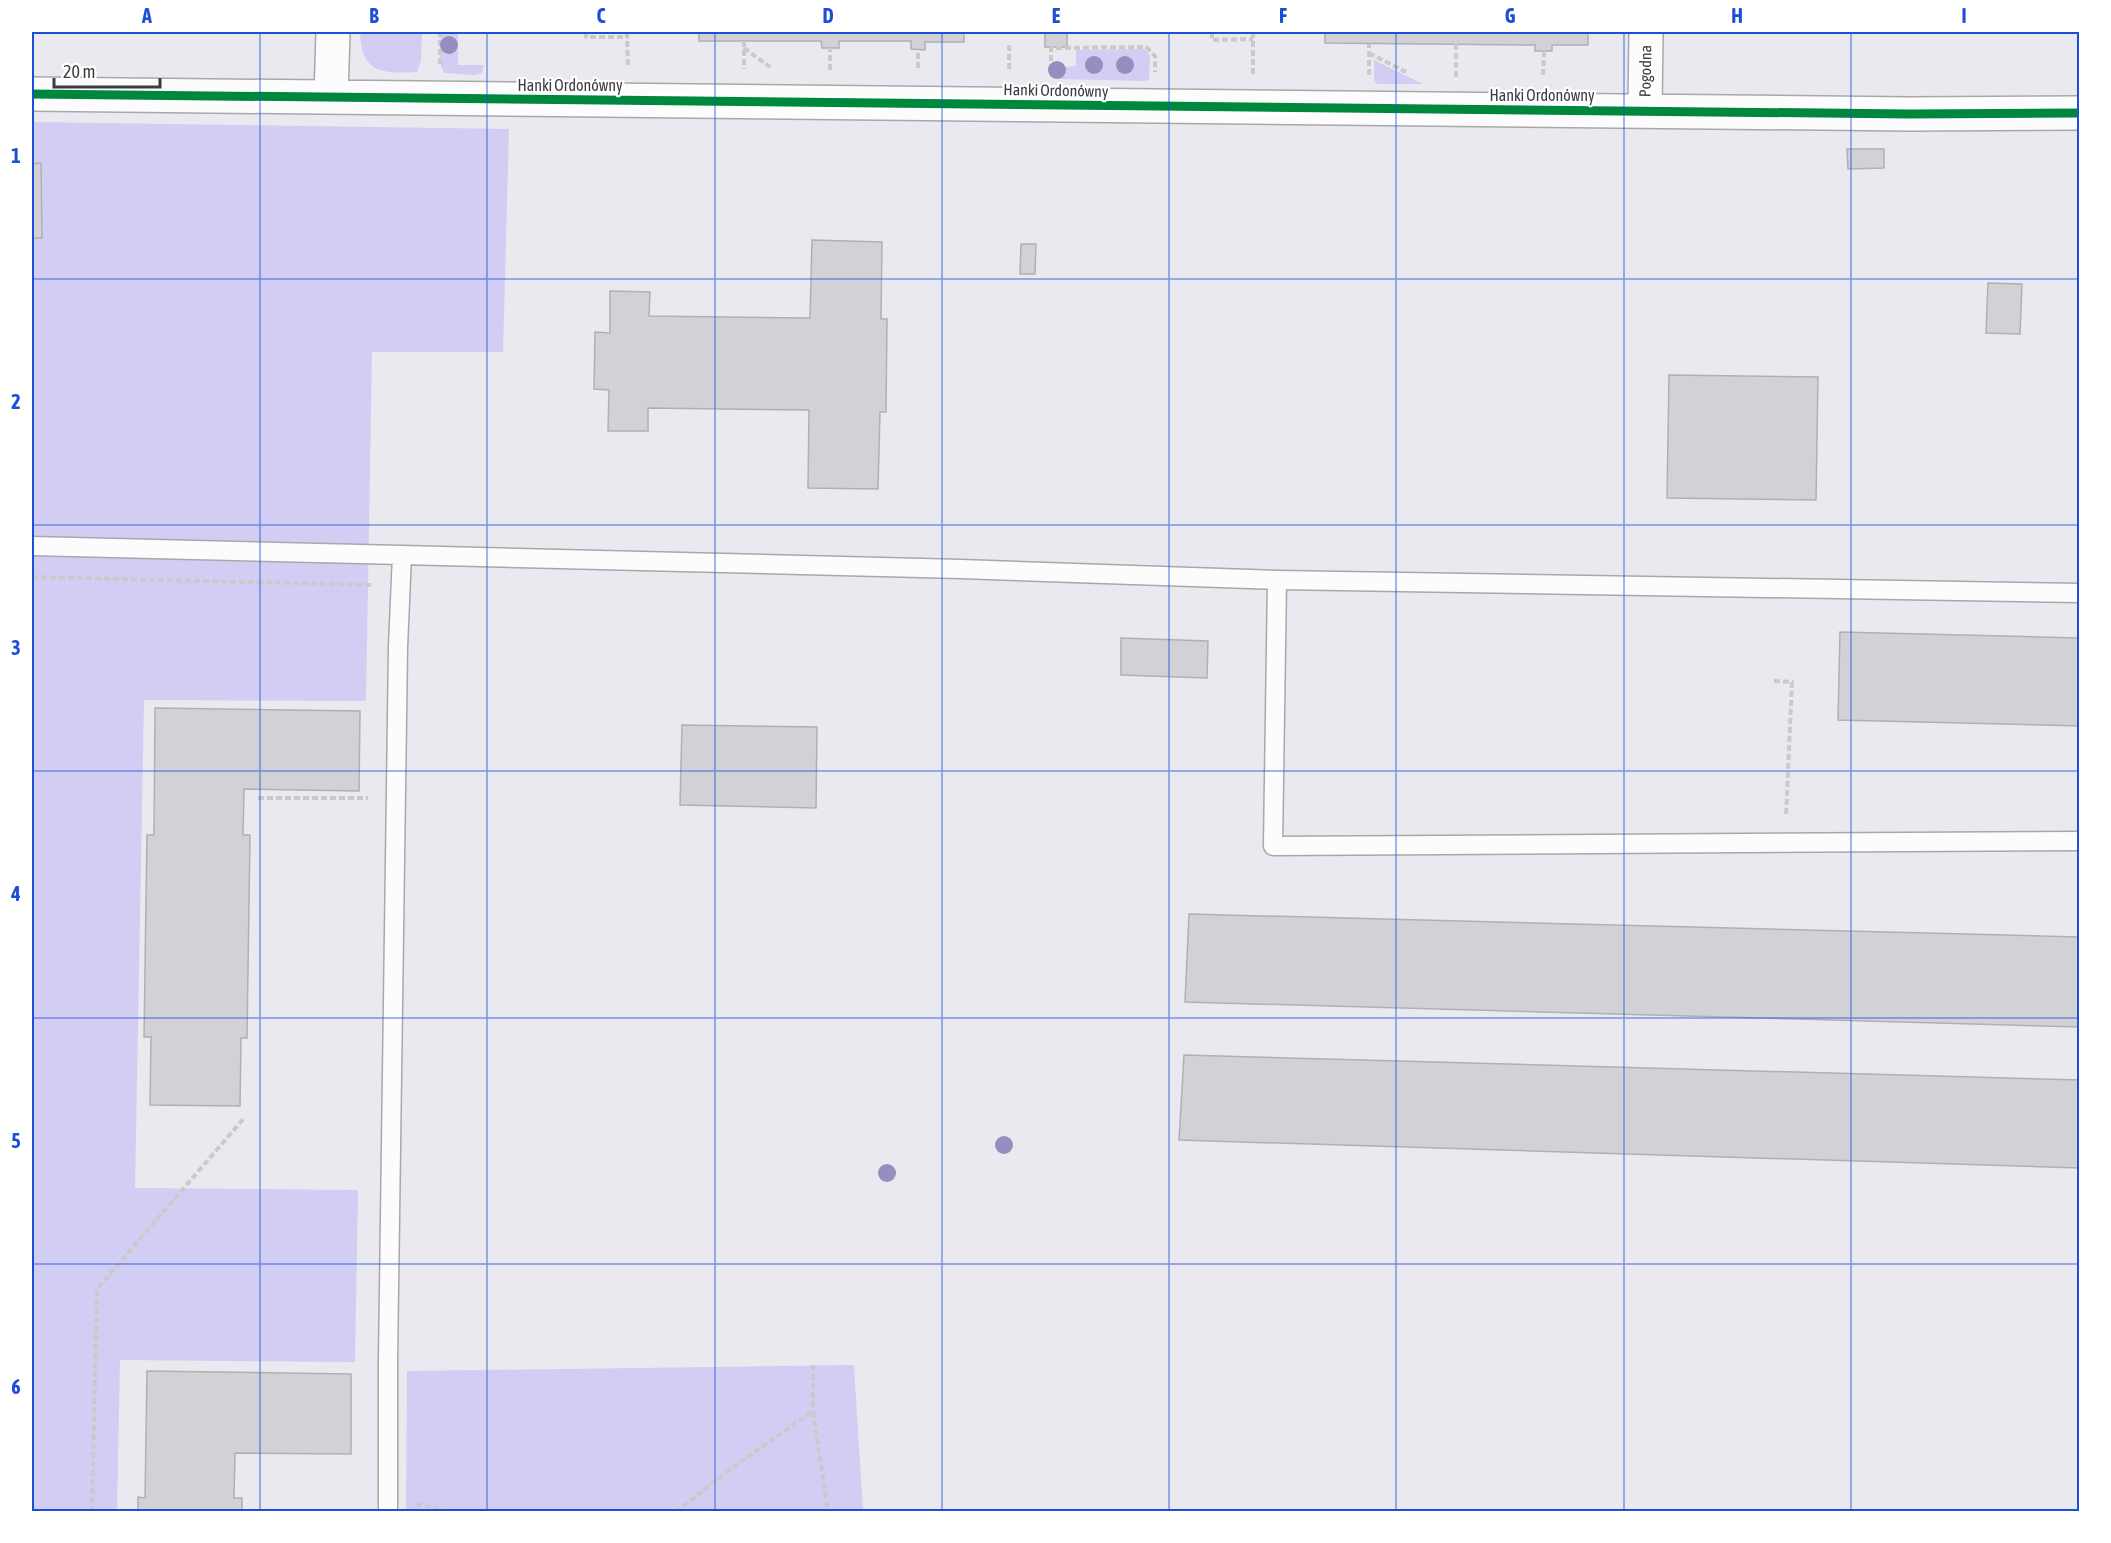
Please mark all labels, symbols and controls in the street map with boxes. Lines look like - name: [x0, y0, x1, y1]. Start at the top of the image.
- text: A: [141, 4, 152, 27]
- text: B: [369, 4, 379, 27]
- text: C: [597, 4, 606, 27]
- text: D: [822, 4, 834, 27]
- text: E: [1052, 4, 1061, 27]
- text: F: [1279, 4, 1287, 27]
- text: G: [1505, 4, 1516, 27]
- text: H: [1731, 4, 1743, 27]
- text: I: [1961, 4, 1967, 27]
- street label: Pogodna: [1636, 45, 1655, 97]
- scale bar: [54, 51, 160, 89]
- text: 20 m: [63, 61, 95, 82]
- street label: Hanki Ordonówny: [517, 76, 623, 95]
- street label: Hanki Ordonówny: [1003, 80, 1109, 101]
- street label: Hanki Ordonówny: [1489, 86, 1595, 105]
- text: 1: [11, 144, 21, 167]
- text: 2: [11, 390, 21, 413]
- text: 3: [11, 636, 21, 659]
- text: 4: [10, 882, 21, 905]
- text: 5: [11, 1129, 21, 1152]
- text: 6: [11, 1375, 21, 1398]

